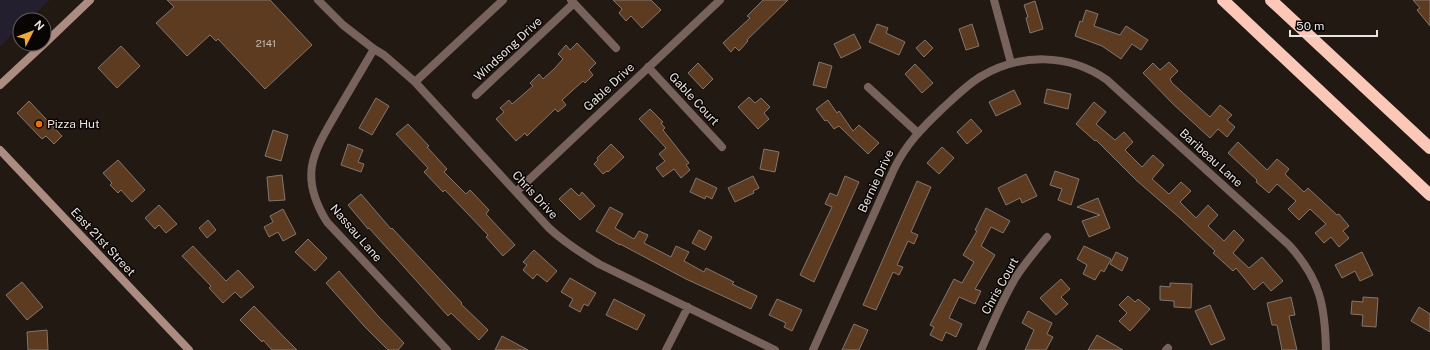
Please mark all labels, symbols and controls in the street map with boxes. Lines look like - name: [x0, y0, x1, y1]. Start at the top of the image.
- north arrow: [12, 12, 52, 52]
- scale bar: [1290, 12, 1377, 38]
- street label: Windsong Drive: [471, 14, 545, 84]
- text: N: [32, 18, 47, 33]
- text: 50 m: [1296, 19, 1324, 33]
- house number: 2141: [256, 37, 276, 49]
- street label: Gable Drive: [581, 60, 637, 114]
- street label: Gable Court: [666, 70, 722, 128]
- place label: Pizza Hut: [47, 117, 100, 131]
- marker: Pizza Hut: [34, 119, 44, 129]
- street label: Baribeau Lane: [1177, 126, 1246, 190]
- street label: Bernie Drive: [855, 147, 897, 215]
- street label: Chris Drive: [509, 168, 561, 222]
- street label: Nassau Lane: [327, 201, 385, 265]
- street label: East 21st Street: [68, 205, 138, 279]
- street label: Chris Court: [979, 255, 1022, 317]

